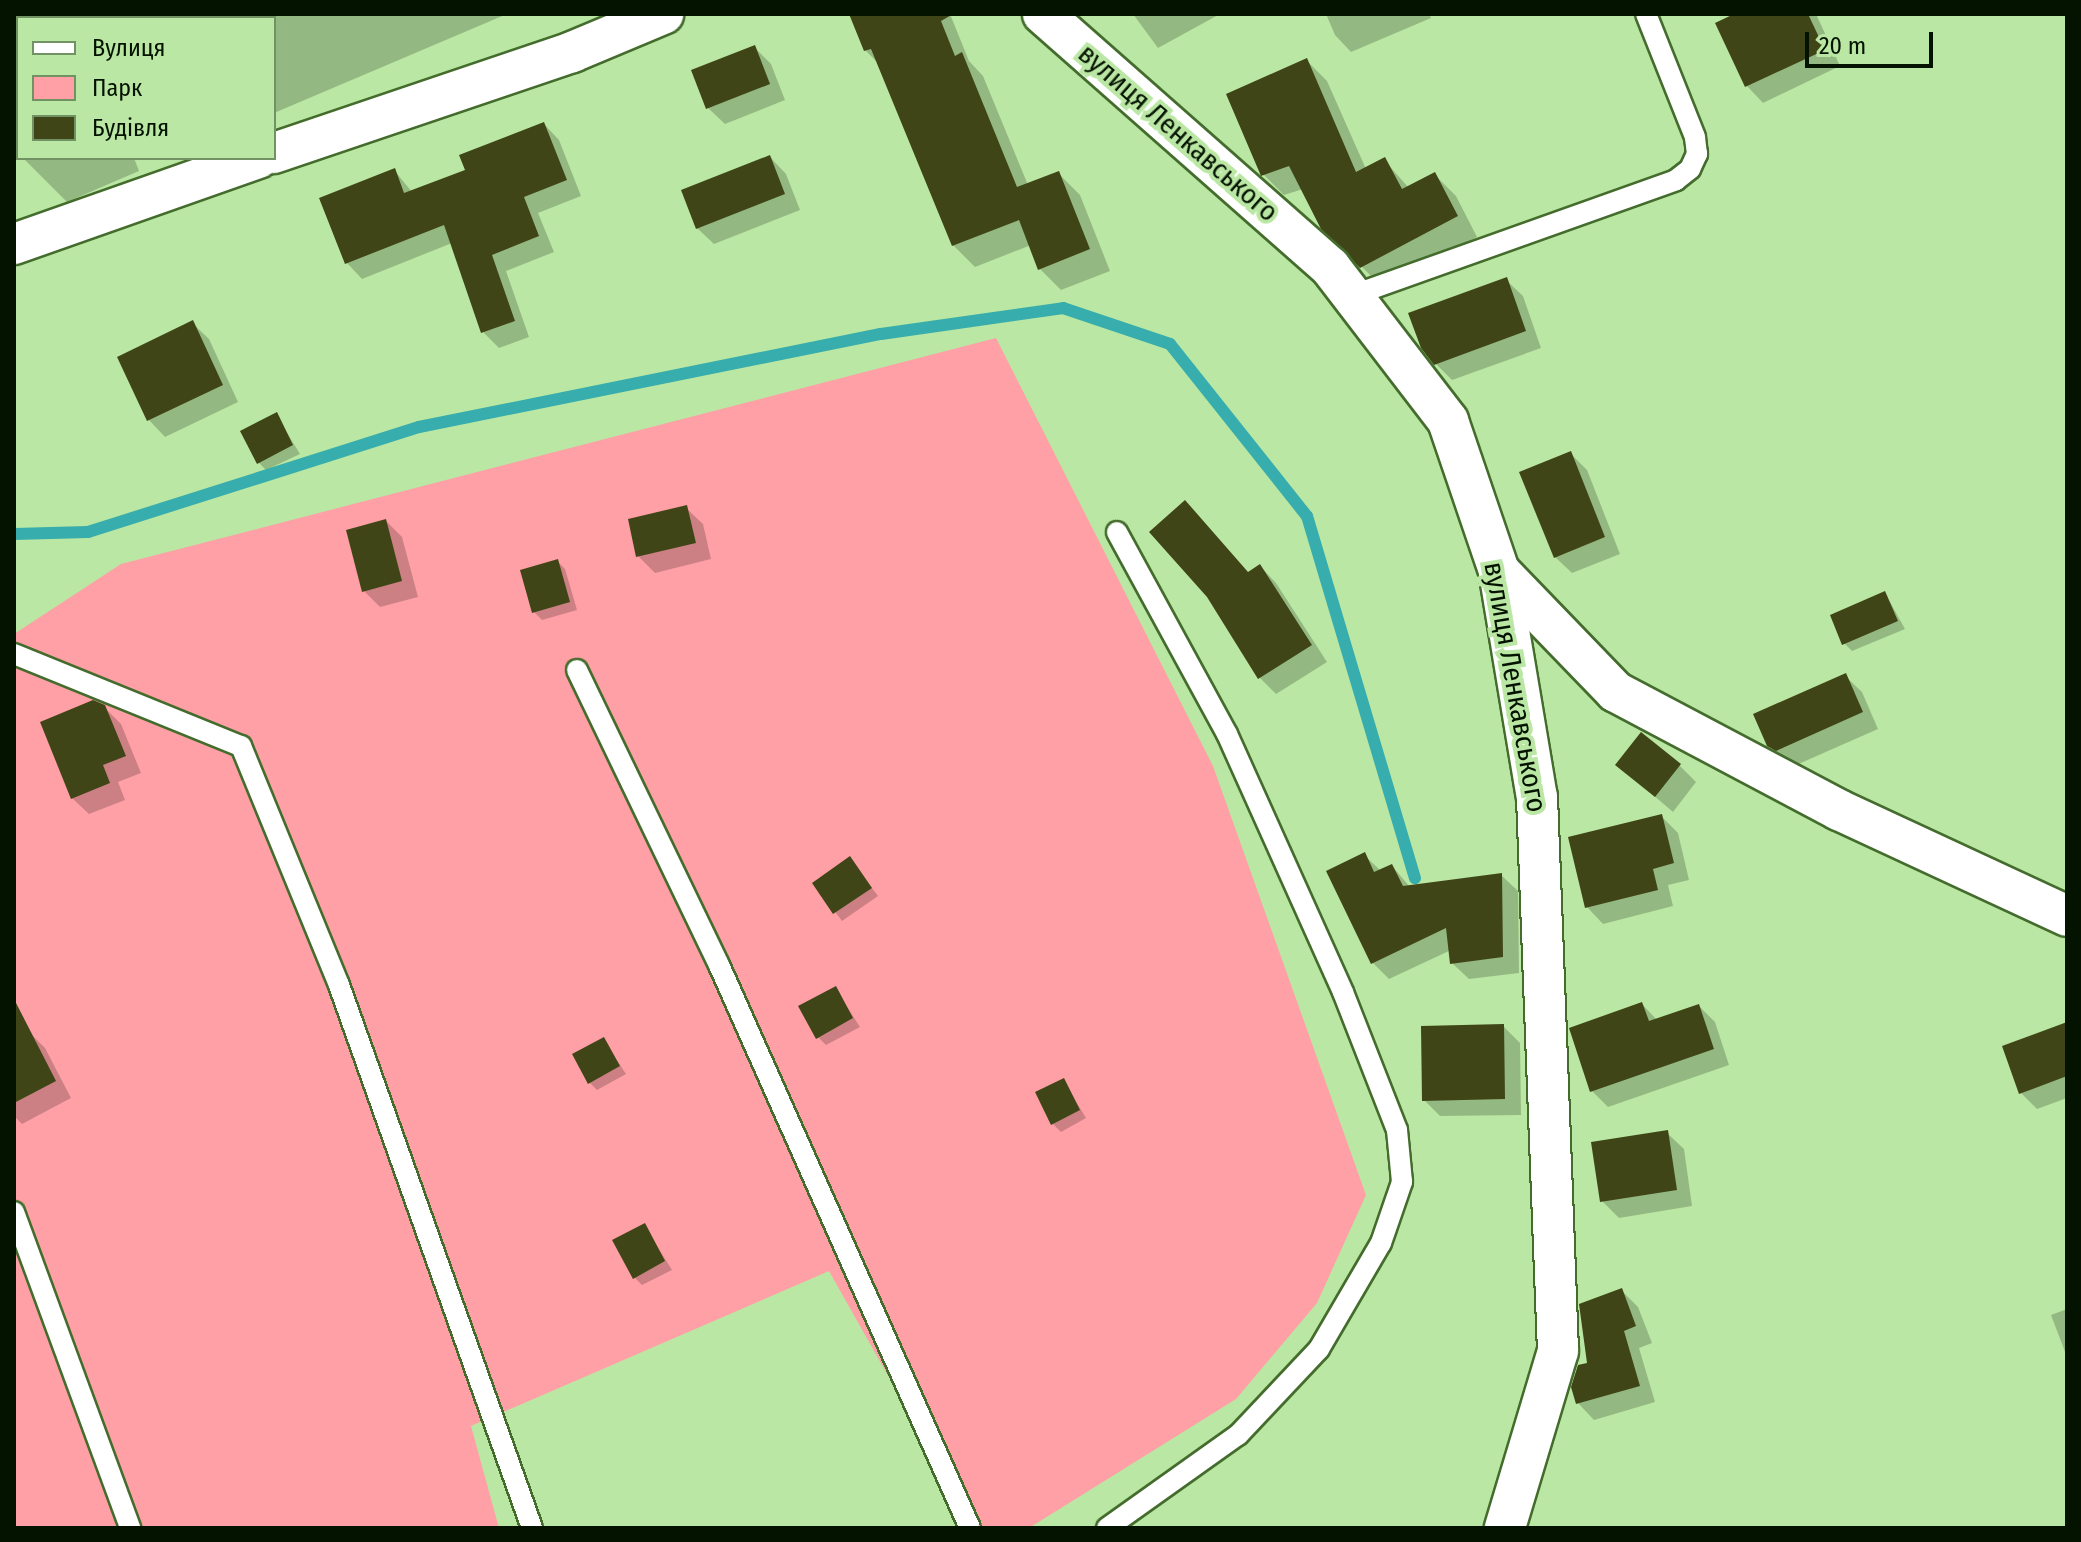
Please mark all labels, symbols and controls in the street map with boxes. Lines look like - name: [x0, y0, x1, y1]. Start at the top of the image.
- legend: [16, 16, 276, 160]
- scale bar: [1809, 16, 1937, 66]
- text: 20 m: [1819, 32, 1866, 60]
- text: Вулиця: [92, 34, 165, 62]
- street label: вулиця Ленкавського: [1071, 37, 1285, 229]
- text: Парк: [92, 74, 142, 102]
- text: Будівля: [92, 114, 169, 142]
- street label: вулиця Ленкавського: [1476, 559, 1554, 815]

